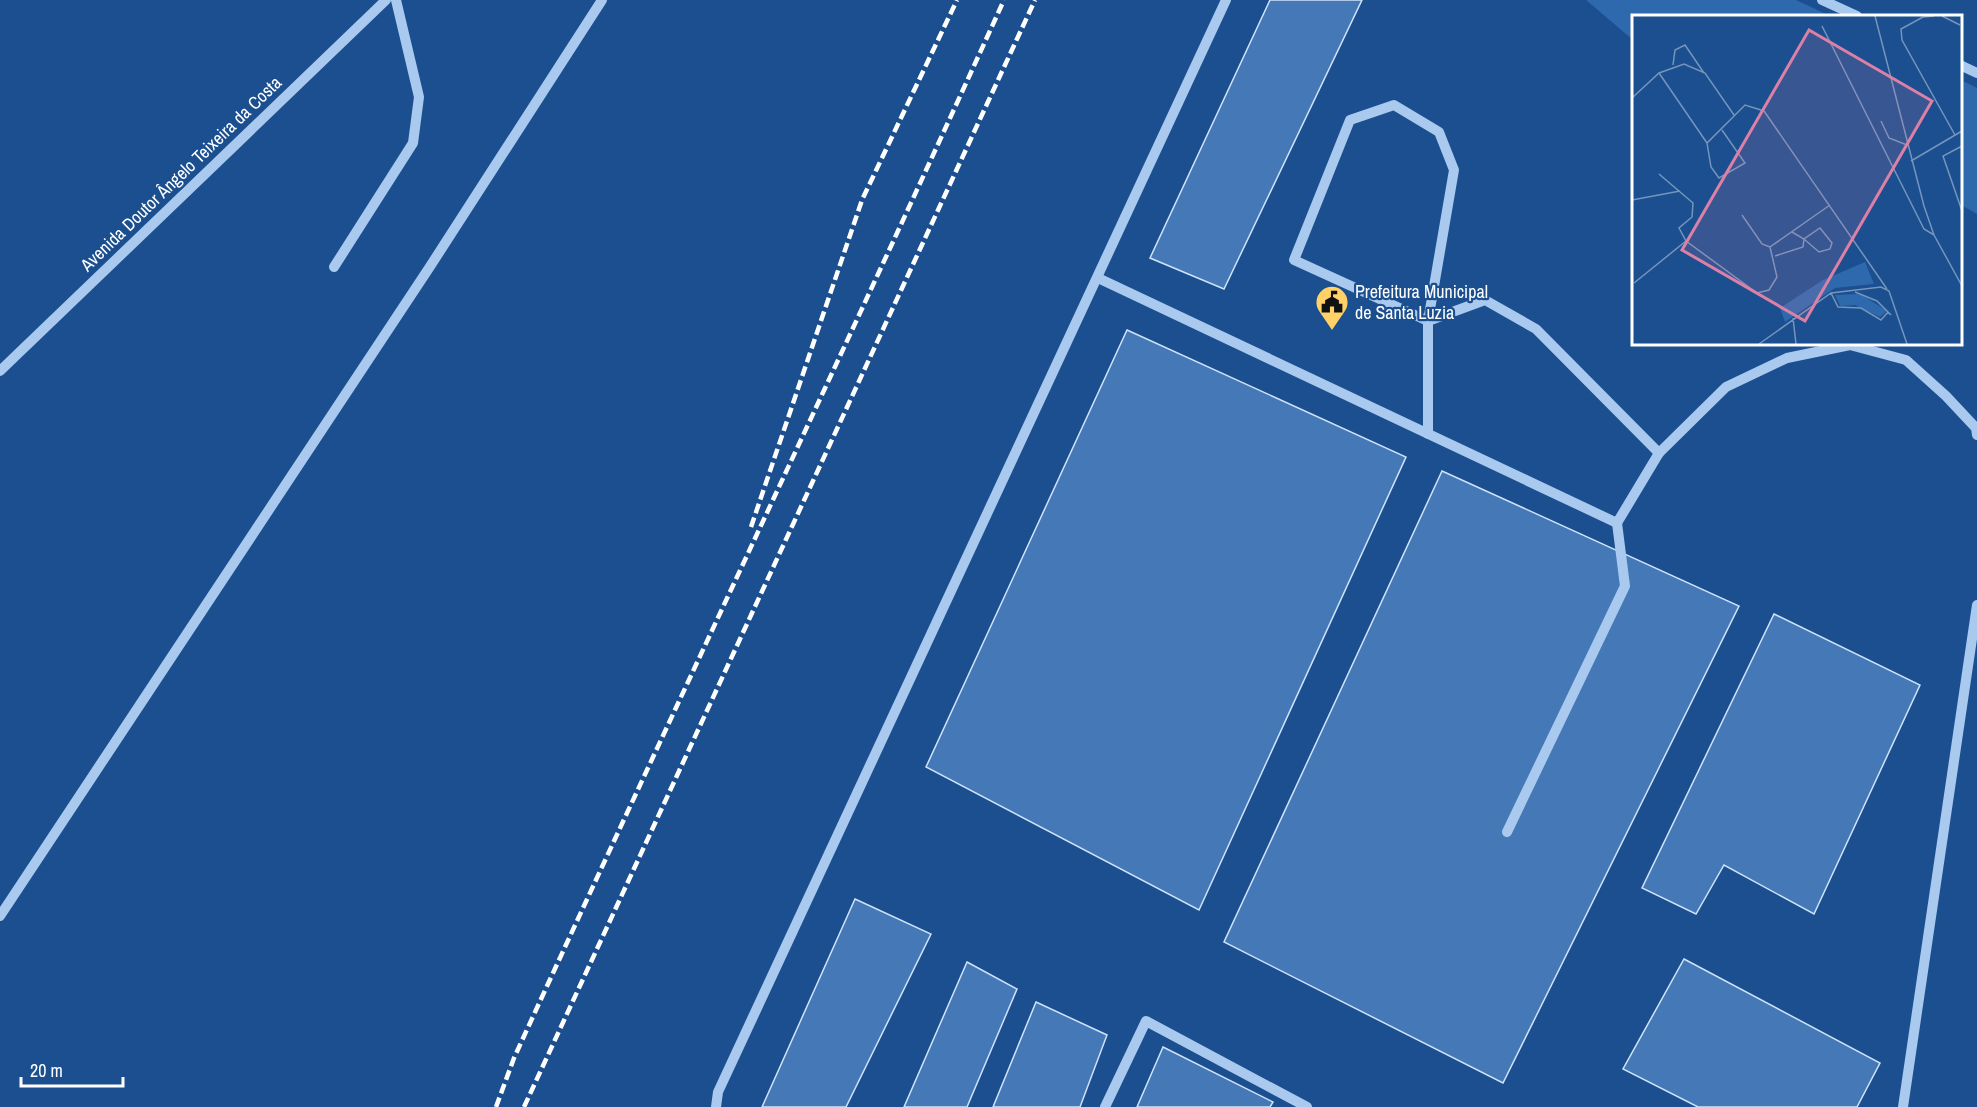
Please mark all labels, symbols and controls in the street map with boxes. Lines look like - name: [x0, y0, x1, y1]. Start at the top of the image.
- inset map: [1632, 15, 1962, 345]
- street label: Avenida Doutor Ângelo Teixeira da Costa: [74, 70, 287, 277]
- place label: Prefeitura Municipal de Santa Luzia: [1355, 279, 1488, 325]
- public building icon: Prefeitura Municipal de Santa Luzia: [1314, 284, 1350, 331]
- scale bar: [21, 1050, 123, 1088]
- text: 20 m: [30, 1058, 63, 1083]

